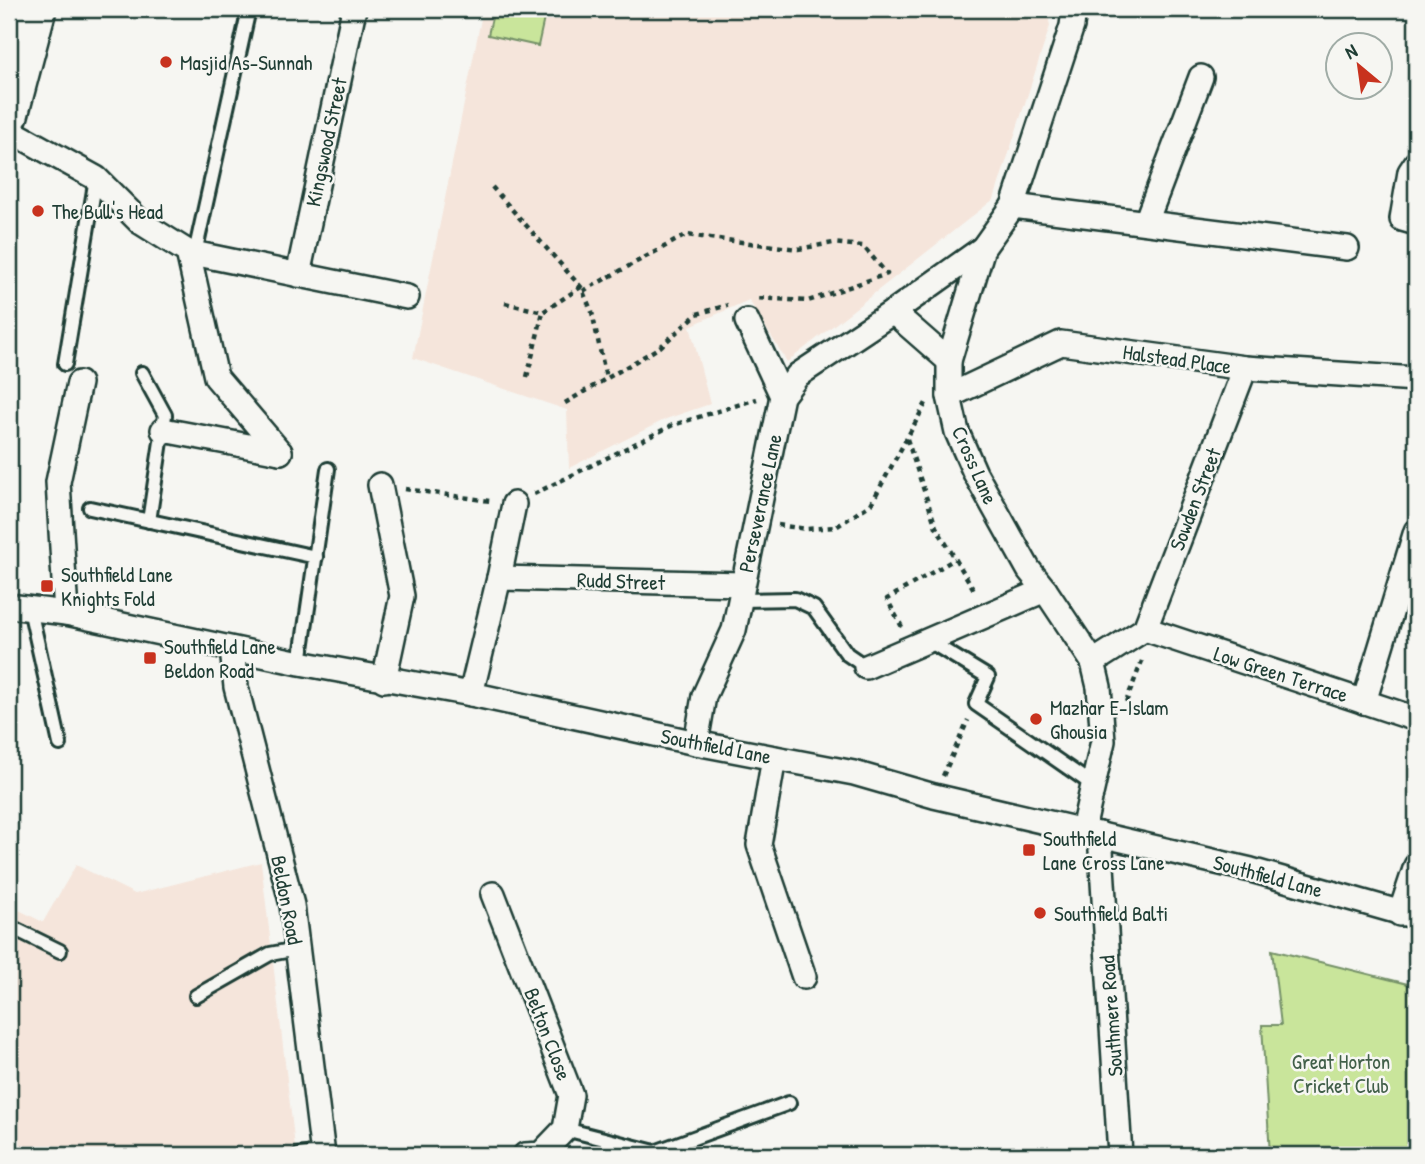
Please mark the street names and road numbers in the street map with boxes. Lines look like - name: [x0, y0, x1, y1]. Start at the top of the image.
- street label: Kingswood Street: [298, 74, 354, 209]
- street label: Halstead Place: [1121, 337, 1233, 381]
- street label: Cross Lane: [945, 421, 1005, 509]
- street label: Perseverance Lane: [731, 431, 789, 575]
- street label: Sowden Street: [1162, 443, 1228, 554]
- street label: Rudd Street: [576, 565, 666, 597]
- street label: Low Green Terrace: [1210, 639, 1352, 709]
- street label: Southfield Lane: [658, 721, 774, 771]
- street label: Southfield Lane: [1210, 848, 1326, 904]
- street label: Beldon Road: [264, 853, 310, 947]
- street label: Southmere Road: [1092, 955, 1130, 1077]
- street label: Belton Close: [517, 984, 579, 1084]

